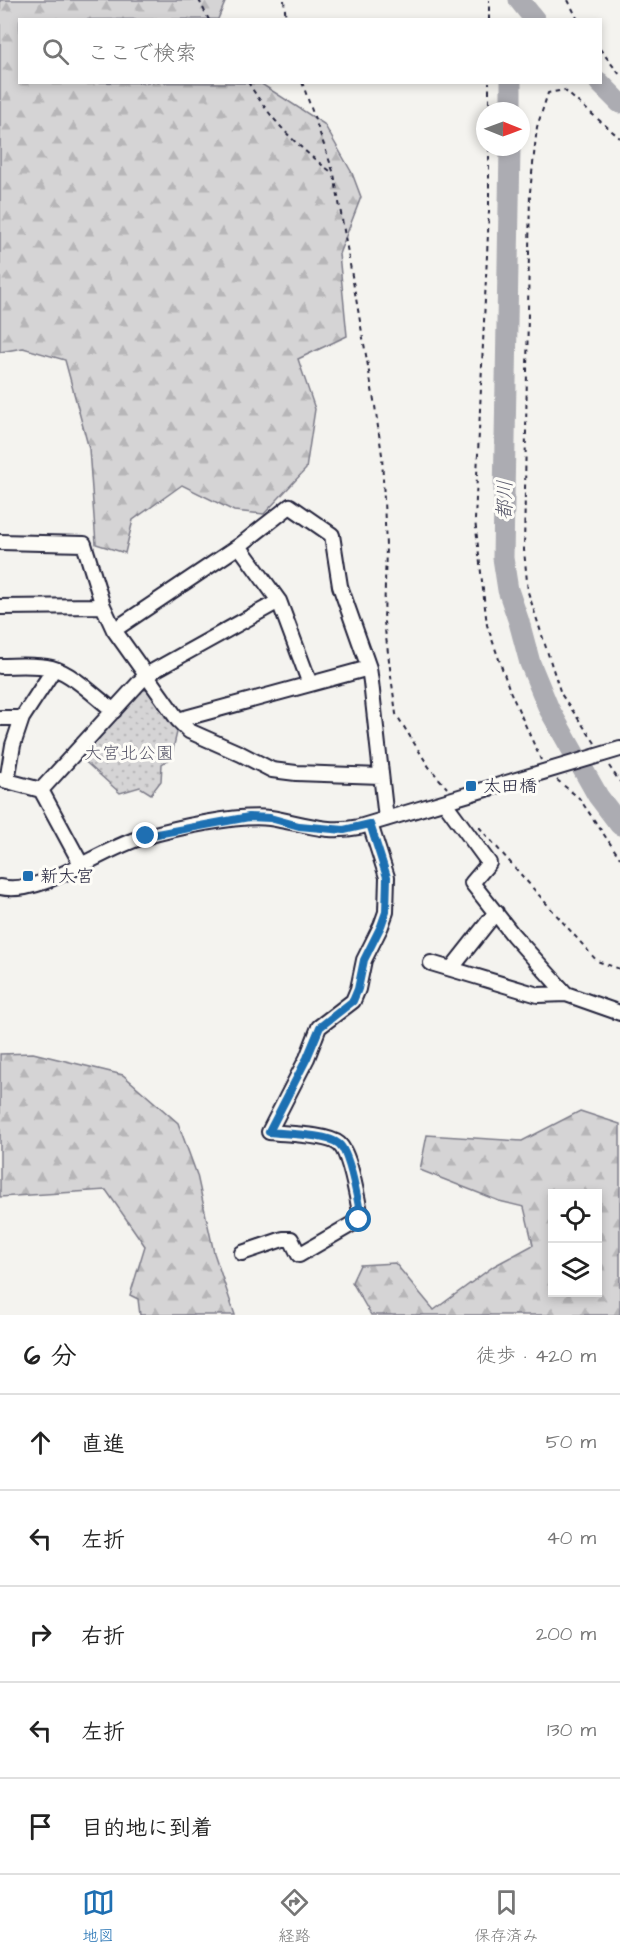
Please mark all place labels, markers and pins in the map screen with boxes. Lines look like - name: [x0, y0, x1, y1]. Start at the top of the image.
- place label: 太田橋: [483, 774, 537, 799]
- marker: 太田橋: [464, 779, 478, 793]
- place label: 新大宮: [40, 864, 94, 889]
- marker: 新大宮: [21, 869, 35, 883]

